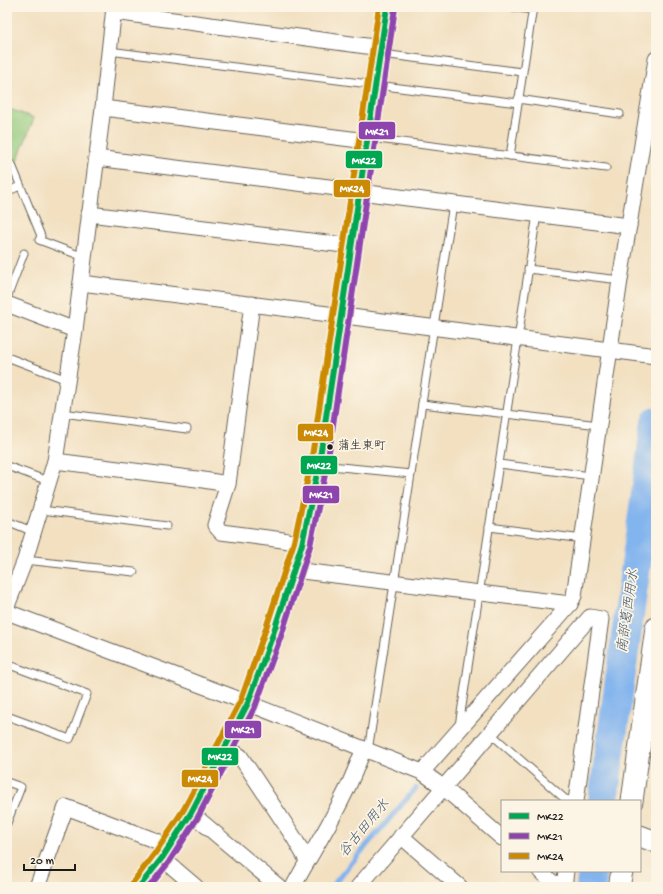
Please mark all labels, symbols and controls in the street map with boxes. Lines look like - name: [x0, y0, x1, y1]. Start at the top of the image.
- line badge: MK21: [358, 121, 396, 140]
- text: MK21: [365, 127, 389, 139]
- line badge: MK22: [345, 150, 383, 169]
- text: MK22: [352, 156, 377, 168]
- line badge: MK24: [333, 179, 371, 198]
- text: MK24: [340, 184, 365, 196]
- line badge: MK24: [297, 423, 334, 442]
- text: MK24: [304, 428, 329, 440]
- place label: 蒲生東町: [338, 439, 386, 454]
- marker: 蒲生東町: [325, 442, 335, 452]
- line badge: MK22: [300, 455, 338, 475]
- text: MK22: [307, 461, 332, 473]
- line badge: MK21: [302, 485, 340, 504]
- text: MK21: [309, 490, 333, 502]
- water label: 南部葛西用水: [614, 568, 643, 654]
- line badge: MK21: [224, 720, 262, 739]
- text: MK21: [231, 725, 255, 737]
- line badge: MK22: [201, 747, 239, 766]
- text: MK22: [208, 752, 233, 764]
- line badge: MK24: [181, 769, 219, 788]
- text: MK24: [188, 774, 213, 786]
- water label: 谷古田用水: [335, 796, 394, 861]
- legend: [501, 800, 641, 872]
- text: MK22: [537, 811, 564, 825]
- text: MK21: [537, 831, 563, 845]
- scale bar: [24, 846, 75, 872]
- text: MK24: [537, 851, 564, 865]
- text: 20 m: [30, 855, 55, 869]

